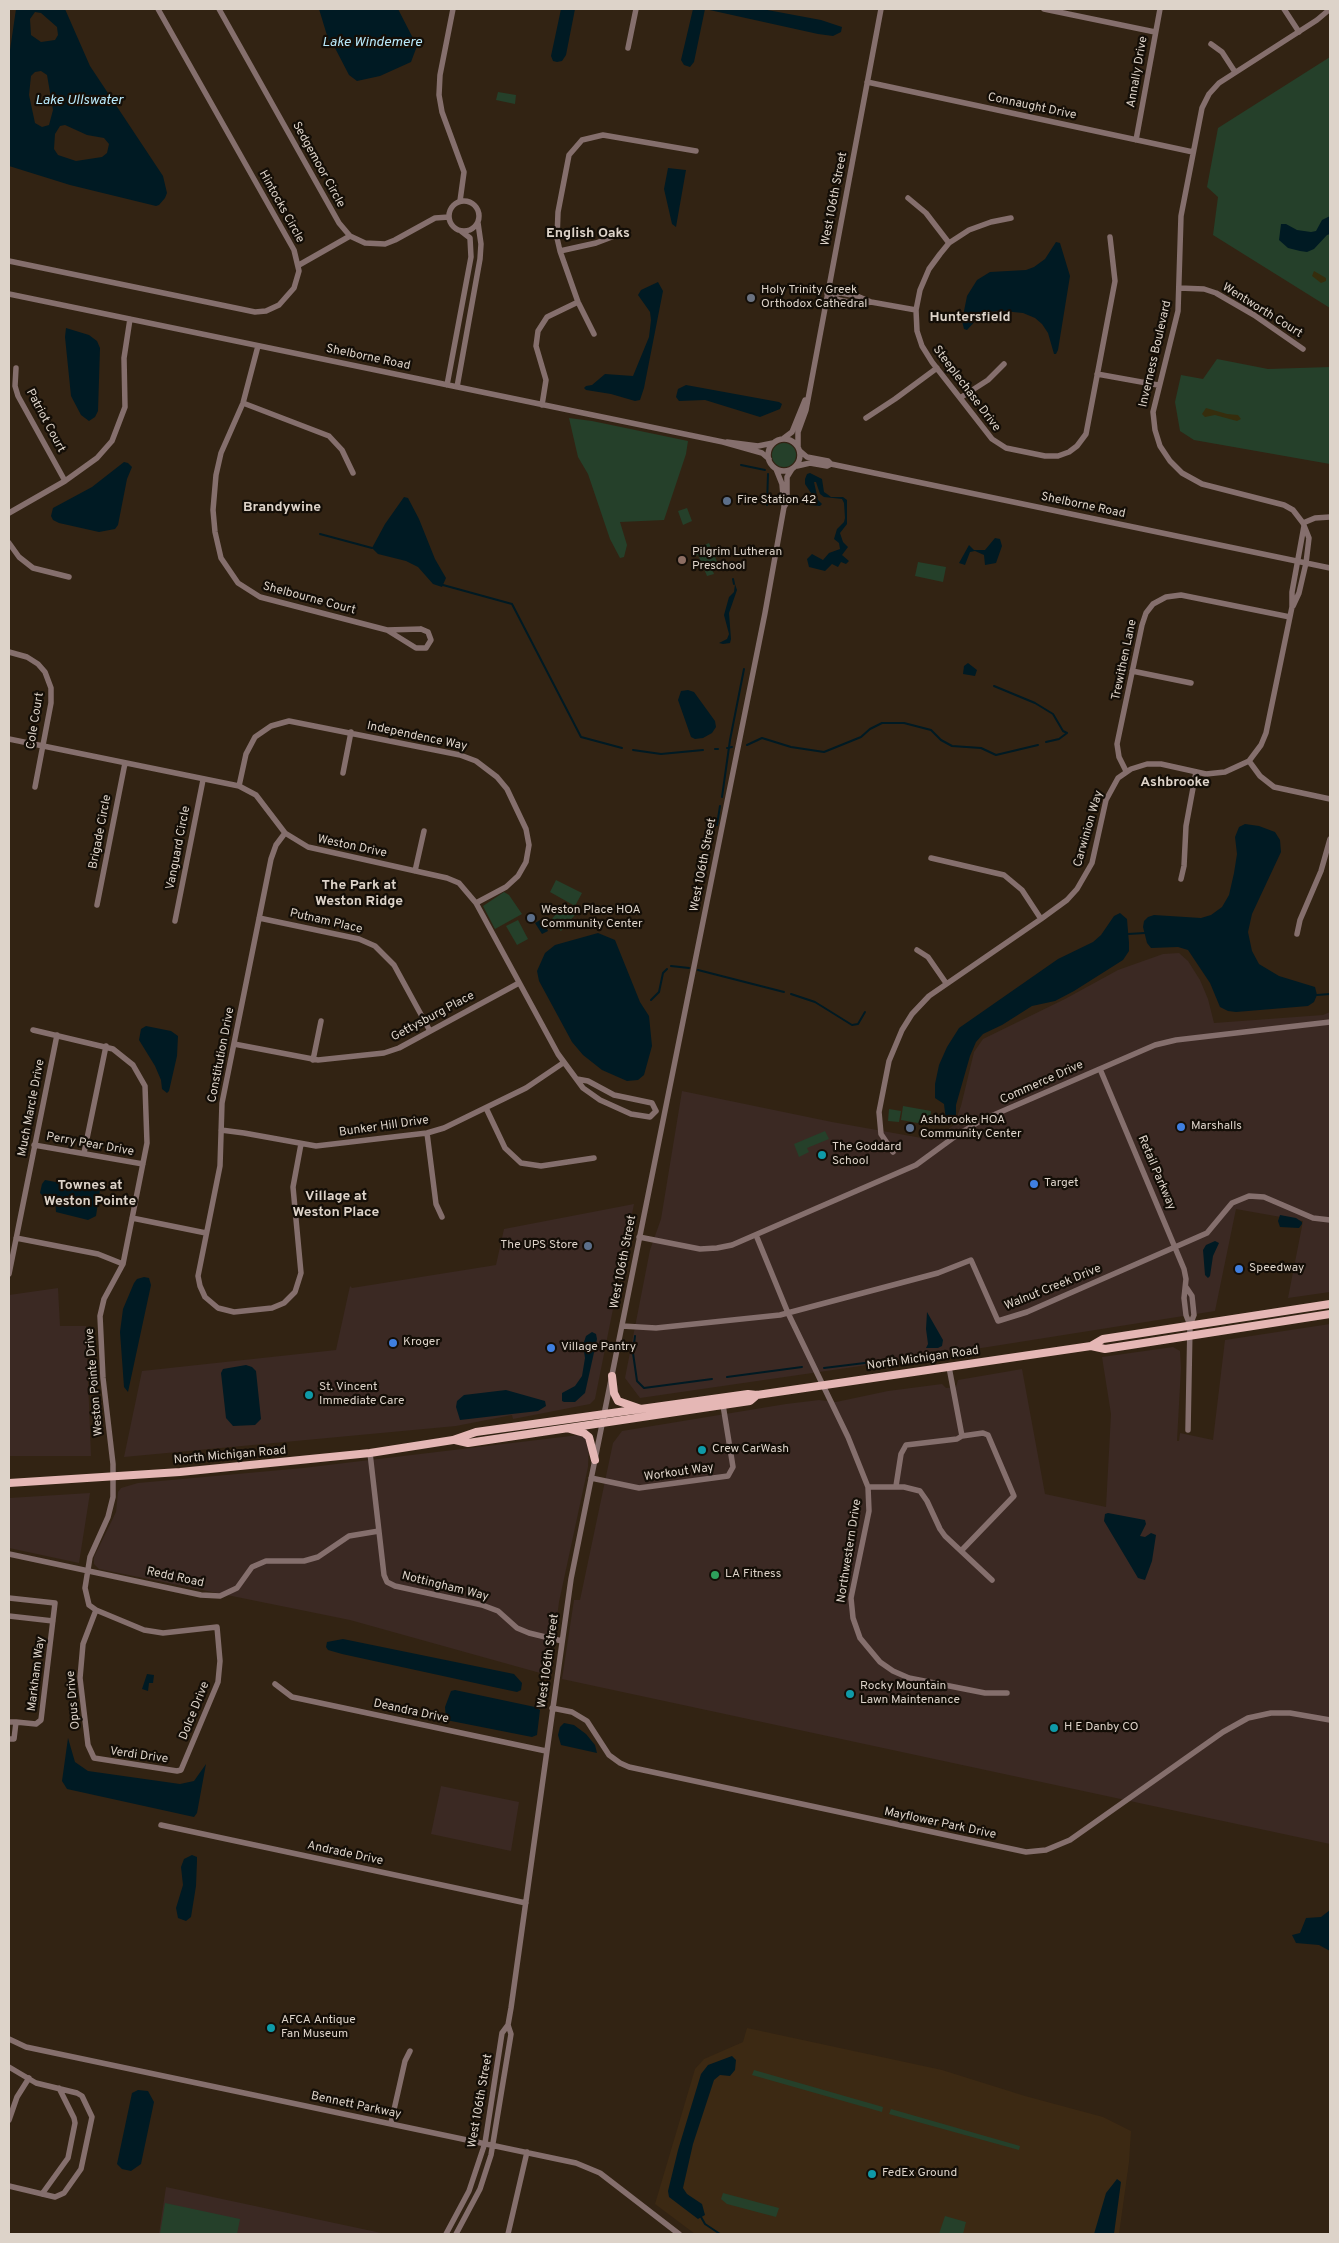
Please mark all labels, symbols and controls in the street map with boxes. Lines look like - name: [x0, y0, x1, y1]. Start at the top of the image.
- water label: Lake Windemere: [322, 35, 422, 51]
- street label: Annally Drive: [1125, 35, 1151, 109]
- street label: Connaught Drive: [986, 91, 1078, 123]
- water label: Lake Ullswater: [35, 93, 123, 109]
- street label: Sedgemoor Circle: [288, 120, 348, 210]
- street label: West 106th Street: [819, 151, 851, 247]
- street label: Hintocks Circle: [255, 168, 307, 246]
- district label: English Oaks: [546, 226, 630, 242]
- street label: Wentworth Court: [1219, 281, 1305, 341]
- place label: Holy Trinity Greek Orthodox Cathedral: [761, 284, 867, 312]
- marker: Holy Trinity Greek Orthodox Cathedral: [745, 292, 757, 304]
- street label: Inverness Boulevard: [1137, 299, 1175, 409]
- district label: Huntersfield: [929, 310, 1011, 326]
- street label: Shelborne Road: [324, 342, 412, 374]
- street label: Steeplechase Drive: [929, 343, 1003, 435]
- street label: Patriot Court: [22, 387, 68, 455]
- street label: Shelborne Road: [1039, 490, 1127, 522]
- place label: Fire Station 42: [737, 494, 816, 508]
- marker: Fire Station 42: [721, 495, 733, 507]
- district label: Brandywine: [243, 500, 321, 516]
- place label: Pilgrim Lutheran Preschool: [692, 546, 782, 574]
- marker: Pilgrim Lutheran Preschool: [676, 554, 688, 566]
- street label: Shelbourne Court: [261, 580, 357, 618]
- street label: Trewithen Lane: [1109, 618, 1141, 702]
- street label: Cole Court: [24, 691, 48, 751]
- street label: Independence Way: [366, 719, 468, 755]
- district label: Ashbrooke: [1140, 775, 1210, 791]
- street label: Carwinion Way: [1071, 789, 1107, 869]
- street label: Brigade Circle: [87, 793, 115, 871]
- street label: Vanguard Circle: [164, 805, 194, 891]
- street label: West 106th Street: [688, 817, 720, 913]
- street label: Weston Drive: [316, 833, 388, 861]
- district label: The Park at Weston Ridge: [315, 878, 403, 910]
- place label: Weston Place HOA Community Center: [541, 904, 643, 932]
- street label: Putnam Place: [288, 907, 364, 937]
- marker: Weston Place HOA Community Center: [525, 912, 537, 924]
- street label: Gettysburg Place: [389, 989, 477, 1045]
- street label: Constitution Drive: [206, 1006, 238, 1104]
- street label: Much Marcle Drive: [15, 1058, 49, 1158]
- street label: Commerce Drive: [998, 1058, 1086, 1108]
- street label: Bunker Hill Drive: [338, 1114, 430, 1140]
- place label: Ashbrooke HOA Community Center: [920, 1114, 1022, 1142]
- place label: Marshalls: [1191, 1120, 1242, 1134]
- marker: Marshalls: [1175, 1121, 1187, 1133]
- marker: Ashbrooke HOA Community Center: [904, 1122, 916, 1134]
- street label: Perry Pear Drive: [45, 1130, 135, 1160]
- street label: Retail Parkway: [1134, 1134, 1178, 1212]
- place label: The Goddard School: [832, 1141, 901, 1169]
- marker: The Goddard School: [816, 1149, 828, 1161]
- place label: Target: [1044, 1177, 1079, 1191]
- district label: Townes at Weston Pointe: [44, 1178, 136, 1210]
- marker: Target: [1028, 1178, 1040, 1190]
- district label: Village at Weston Place: [293, 1189, 379, 1222]
- street label: West 106th Street: [608, 1214, 640, 1310]
- place label: The UPS Store: [500, 1239, 578, 1253]
- marker: The UPS Store: [582, 1240, 594, 1252]
- street label: Walnut Creek Drive: [1003, 1262, 1103, 1314]
- place label: Speedway: [1249, 1262, 1304, 1276]
- marker: Speedway: [1233, 1263, 1245, 1275]
- street label: Weston Pointe Drive: [83, 1327, 107, 1437]
- place label: Kroger: [403, 1336, 440, 1350]
- marker: Kroger: [387, 1337, 399, 1349]
- place label: Village Pantry: [561, 1341, 636, 1355]
- marker: Village Pantry: [545, 1342, 557, 1354]
- street label: North Michigan Road: [866, 1344, 980, 1374]
- place label: St. Vincent Immediate Care: [319, 1381, 404, 1409]
- marker: St. Vincent Immediate Care: [303, 1389, 315, 1401]
- place label: Crew CarWash: [712, 1443, 789, 1457]
- street label: North Michigan Road: [173, 1444, 287, 1468]
- marker: Crew CarWash: [696, 1444, 708, 1456]
- street label: Workout Way: [643, 1461, 715, 1485]
- street label: Northwestern Drive: [835, 1498, 865, 1604]
- street label: Redd Road: [145, 1565, 205, 1591]
- place label: LA Fitness: [725, 1568, 781, 1582]
- street label: Nottingham Way: [400, 1569, 490, 1605]
- marker: LA Fitness: [709, 1569, 721, 1581]
- street label: West 106th Street: [535, 1613, 563, 1709]
- street label: Markham Way: [25, 1636, 49, 1712]
- street label: Opus Drive: [64, 1670, 84, 1730]
- street label: Dolce Drive: [177, 1680, 213, 1742]
- place label: Rocky Mountain Lawn Maintenance: [860, 1680, 960, 1708]
- marker: Rocky Mountain Lawn Maintenance: [844, 1688, 856, 1700]
- street label: Deandra Drive: [372, 1697, 450, 1727]
- place label: H E Danby CO: [1064, 1721, 1139, 1735]
- marker: H E Danby CO: [1048, 1722, 1060, 1734]
- street label: Verdi Drive: [109, 1745, 169, 1767]
- street label: Mayflower Park Drive: [883, 1805, 997, 1843]
- street label: Andrade Drive: [306, 1839, 384, 1869]
- place label: AFCA Antique Fan Museum: [281, 2014, 356, 2042]
- marker: AFCA Antique Fan Museum: [265, 2022, 277, 2034]
- street label: West 106th Street: [466, 2053, 496, 2149]
- street label: Bennett Parkway: [309, 2089, 403, 2123]
- place label: FedEx Ground: [882, 2167, 957, 2181]
- marker: FedEx Ground: [866, 2168, 878, 2180]

